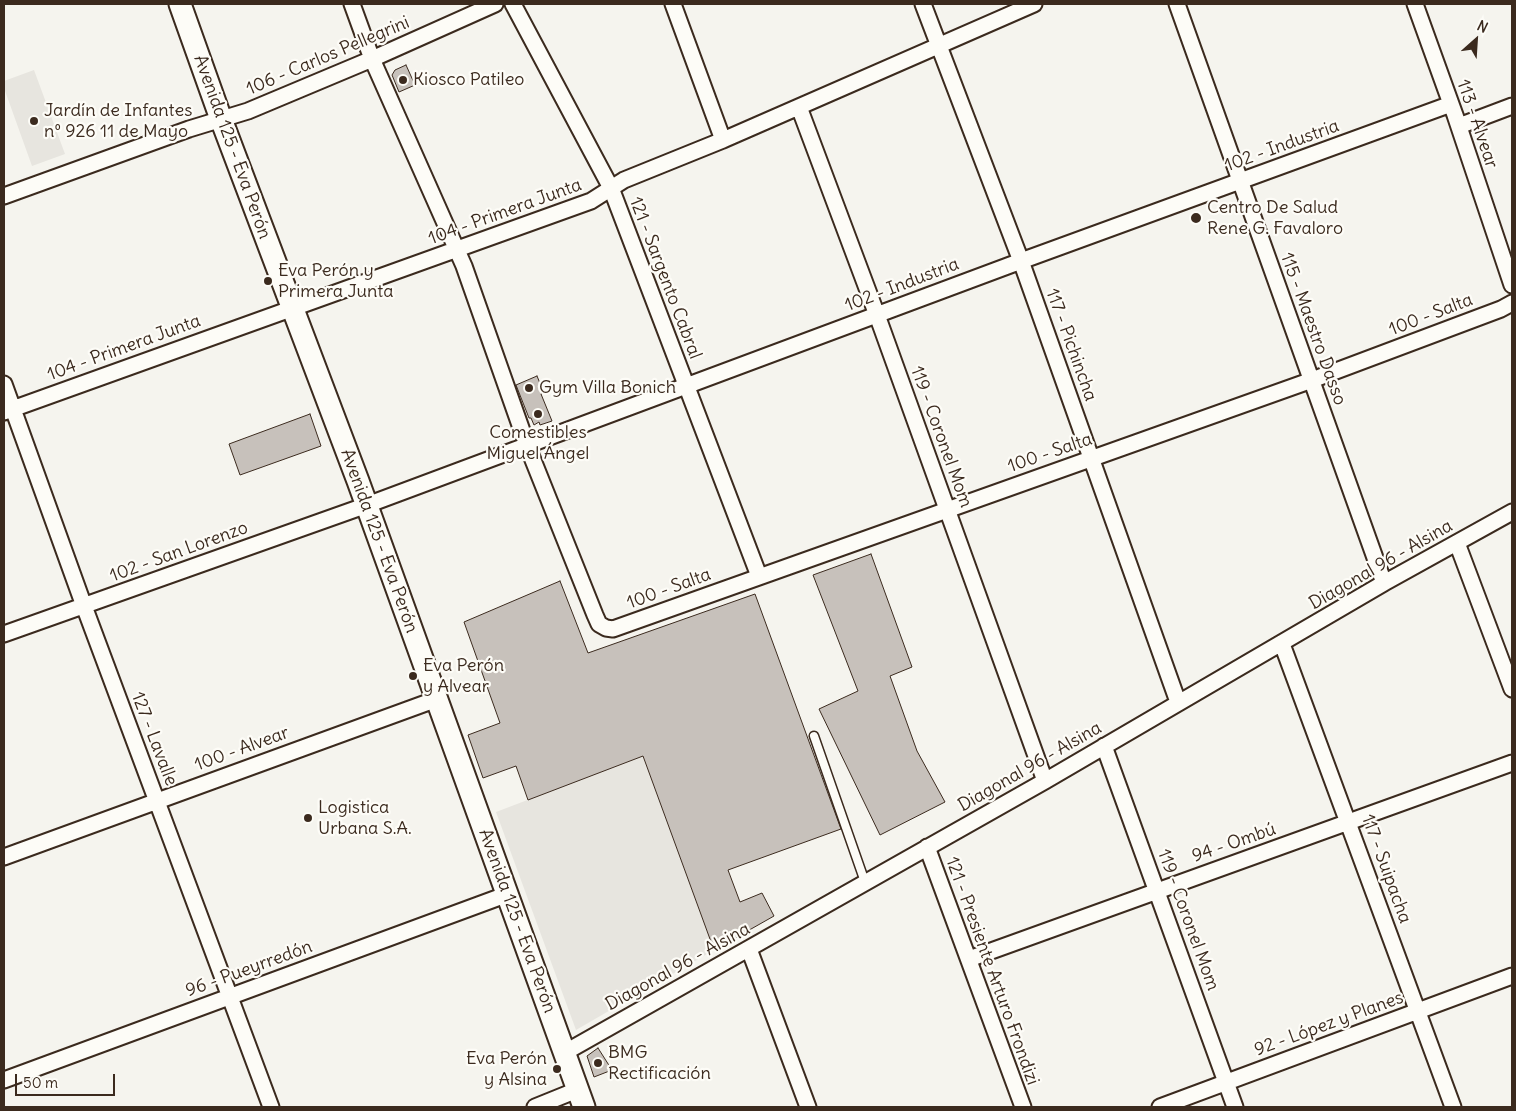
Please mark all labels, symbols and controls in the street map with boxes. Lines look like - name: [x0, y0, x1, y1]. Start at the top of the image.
- street label: 106 - Carlos Pellegrini: [243, 12, 413, 100]
- north arrow: [1451, 15, 1501, 65]
- text: N: [1474, 16, 1491, 37]
- street label: Avenida 125 - Eva Perón: [189, 52, 275, 242]
- place label: Kiosco Patileo: [413, 69, 524, 91]
- marker: Kiosco Patileo: [397, 74, 409, 86]
- street label: 113 - Alvear: [1452, 77, 1502, 171]
- place label: Jardín de Infantes nº 926 11 de Mayo: [44, 100, 192, 142]
- marker: Jardín de Infantes nº 926 11 de Mayo: [28, 115, 40, 127]
- street label: 102 - Industria: [1222, 115, 1342, 177]
- street label: 104 - Primera Junta: [426, 174, 584, 250]
- street label: 121 - Sargento Cabral: [624, 194, 706, 362]
- place label: Centro De Salud Rene G. Favaloro: [1207, 197, 1343, 240]
- marker: Centro De Salud Rene G. Favaloro: [1189, 211, 1203, 225]
- street label: 115 - Maestro Dasso: [1275, 250, 1351, 408]
- street label: 102 - Industria: [842, 253, 962, 317]
- place label: Eva Perón y Primera Junta: [278, 260, 394, 302]
- marker: Eva Perón y Primera Junta: [262, 275, 274, 287]
- street label: 117 - Pichincha: [1041, 286, 1101, 404]
- street label: 100 - Salta: [1386, 289, 1476, 341]
- street label: 104 - Primera Junta: [45, 310, 203, 386]
- street label: 119 - Coronel Mom: [905, 363, 977, 511]
- place label: Gym Villa Bonich: [539, 377, 676, 399]
- marker: Gym Villa Bonich: [523, 382, 535, 394]
- marker: Comestibles Miguel Ángel: [532, 408, 544, 420]
- place label: Comestibles Miguel Ángel: [487, 422, 589, 464]
- street label: 100 - Salta: [1005, 429, 1095, 477]
- street label: Avenida 125 - Eva Perón: [336, 446, 422, 636]
- street label: Diagonal 96 - Alsina: [1306, 515, 1456, 615]
- street label: 102 - San Lorenzo: [107, 517, 251, 587]
- street label: 100 - Salta: [624, 564, 714, 614]
- place label: Eva Perón y Alvear: [423, 655, 504, 698]
- marker: Eva Perón y Alvear: [407, 670, 419, 682]
- street label: 127 - Lavalle: [126, 689, 182, 789]
- street label: Diagonal 96 - Alsina: [955, 717, 1105, 817]
- street label: 100 - Alvear: [192, 722, 292, 776]
- place label: Logistica Urbana S.A.: [318, 797, 412, 840]
- marker: Logistica Urbana S.A.: [302, 812, 314, 824]
- street label: 117 - Suipacha: [1356, 812, 1416, 926]
- street label: 94 - Ombú: [1189, 819, 1279, 867]
- street label: Avenida 125 - Eva Perón: [474, 826, 560, 1016]
- street label: 119 - Coronel Mom: [1152, 846, 1224, 994]
- street label: 121 - Presiente Arturo Frondizi: [941, 854, 1043, 1088]
- street label: Diagonal 96 - Alsina: [602, 918, 754, 1016]
- street label: 96 - Pueyrredón: [183, 936, 315, 1002]
- street label: 92 - López y Planes: [1252, 987, 1406, 1061]
- place label: BMG Rectificación: [608, 1042, 711, 1084]
- place label: Eva Perón y Alsina: [466, 1048, 547, 1090]
- marker: BMG Rectificación: [592, 1057, 604, 1069]
- marker: Eva Perón y Alsina: [551, 1063, 563, 1075]
- scale bar: [18, 1064, 118, 1096]
- text: 50 m: [23, 1073, 58, 1092]

